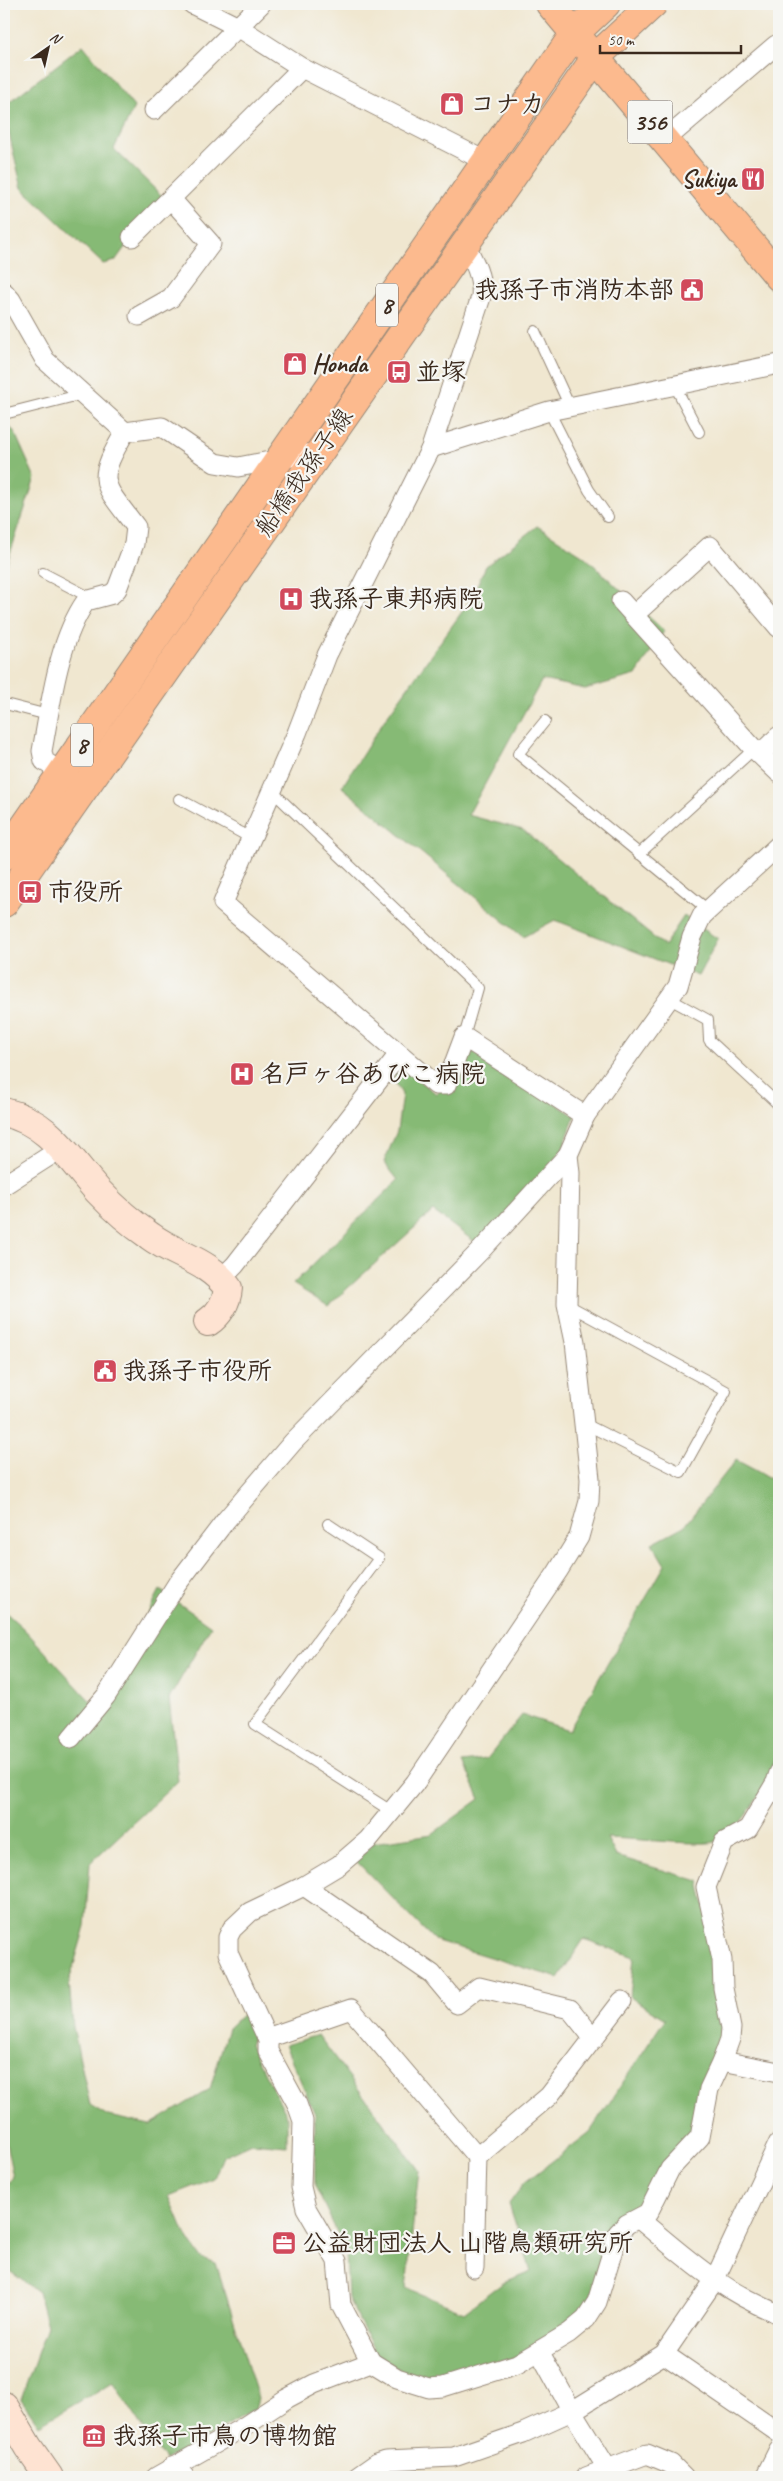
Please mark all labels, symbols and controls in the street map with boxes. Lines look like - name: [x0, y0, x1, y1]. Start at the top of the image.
- north arrow: [22, 22, 72, 72]
- scale bar: [600, 22, 742, 54]
- text: N: [47, 28, 65, 48]
- text: 50 m: [608, 31, 635, 50]
- place label: コナカ: [470, 88, 545, 120]
- shop icon: コナカ: [439, 91, 465, 117]
- road number: 356: [628, 100, 672, 144]
- place label: Sukiya: [681, 163, 739, 195]
- restaurant icon: Sukiya: [740, 166, 766, 192]
- place label: 我孫子市消防本部: [474, 274, 674, 306]
- public building icon: 我孫子市消防本部: [679, 277, 705, 303]
- road number: 8: [376, 284, 398, 326]
- place label: Honda: [312, 348, 369, 380]
- shop icon: Honda: [282, 351, 308, 377]
- place label: 並塚: [416, 356, 466, 388]
- bus stop icon: 並塚: [386, 359, 412, 385]
- street label: 船橋我孫子線: [248, 401, 360, 543]
- place label: 我孫子東邦病院: [308, 583, 483, 615]
- hospital icon: 我孫子東邦病院: [278, 586, 304, 612]
- road number: 8: [71, 724, 93, 766]
- place label: 市役所: [48, 876, 123, 908]
- bus stop icon: 市役所: [17, 879, 43, 905]
- place label: 名戸ヶ谷あびこ病院: [260, 1058, 485, 1090]
- hospital icon: 名戸ヶ谷あびこ病院: [229, 1061, 255, 1087]
- place label: 我孫子市役所: [122, 1355, 272, 1387]
- public building icon: 我孫子市役所: [92, 1358, 118, 1384]
- place label: 公益財団法人 山階鳥類研究所: [302, 2227, 633, 2259]
- office icon: 公益財団法人 山階鳥類研究所: [271, 2230, 297, 2256]
- place label: 我孫子市鳥の博物館: [112, 2420, 337, 2452]
- museum icon: 我孫子市鳥の博物館: [81, 2423, 107, 2449]

